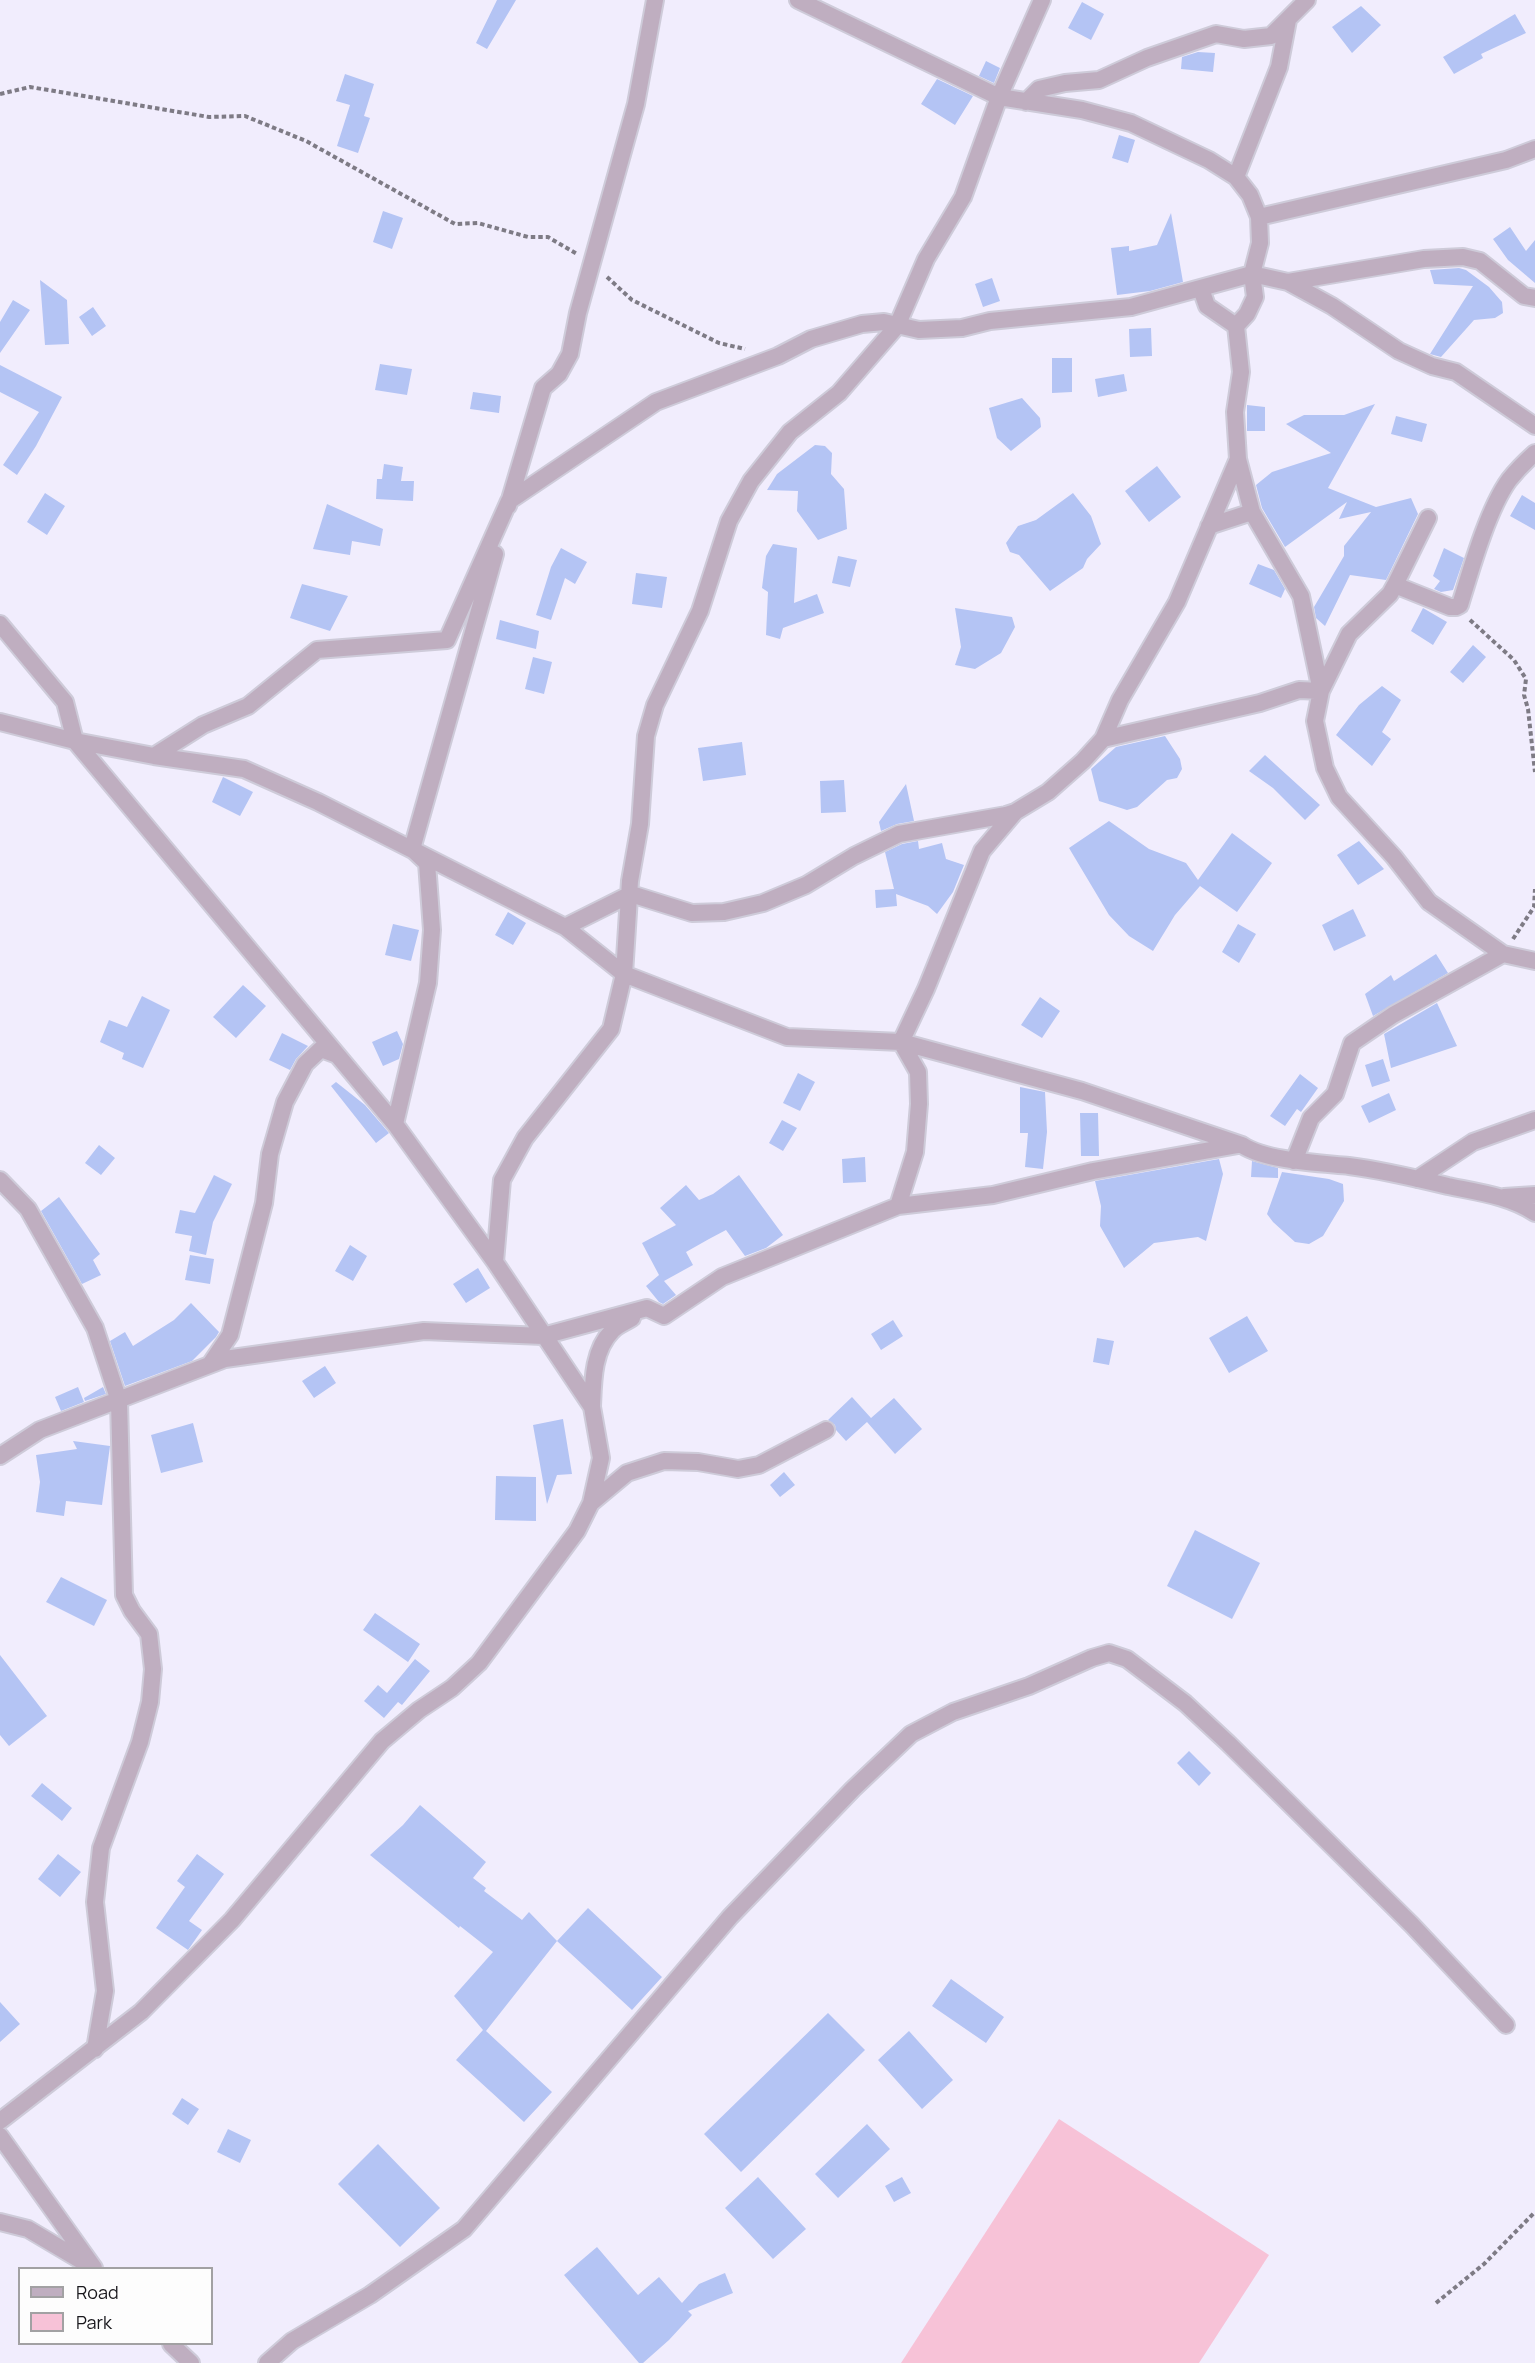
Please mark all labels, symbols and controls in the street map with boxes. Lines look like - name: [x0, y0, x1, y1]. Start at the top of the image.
- legend: [18, 2267, 213, 2345]
- text: Road: [76, 2280, 119, 2304]
- text: Park: [76, 2310, 112, 2334]

